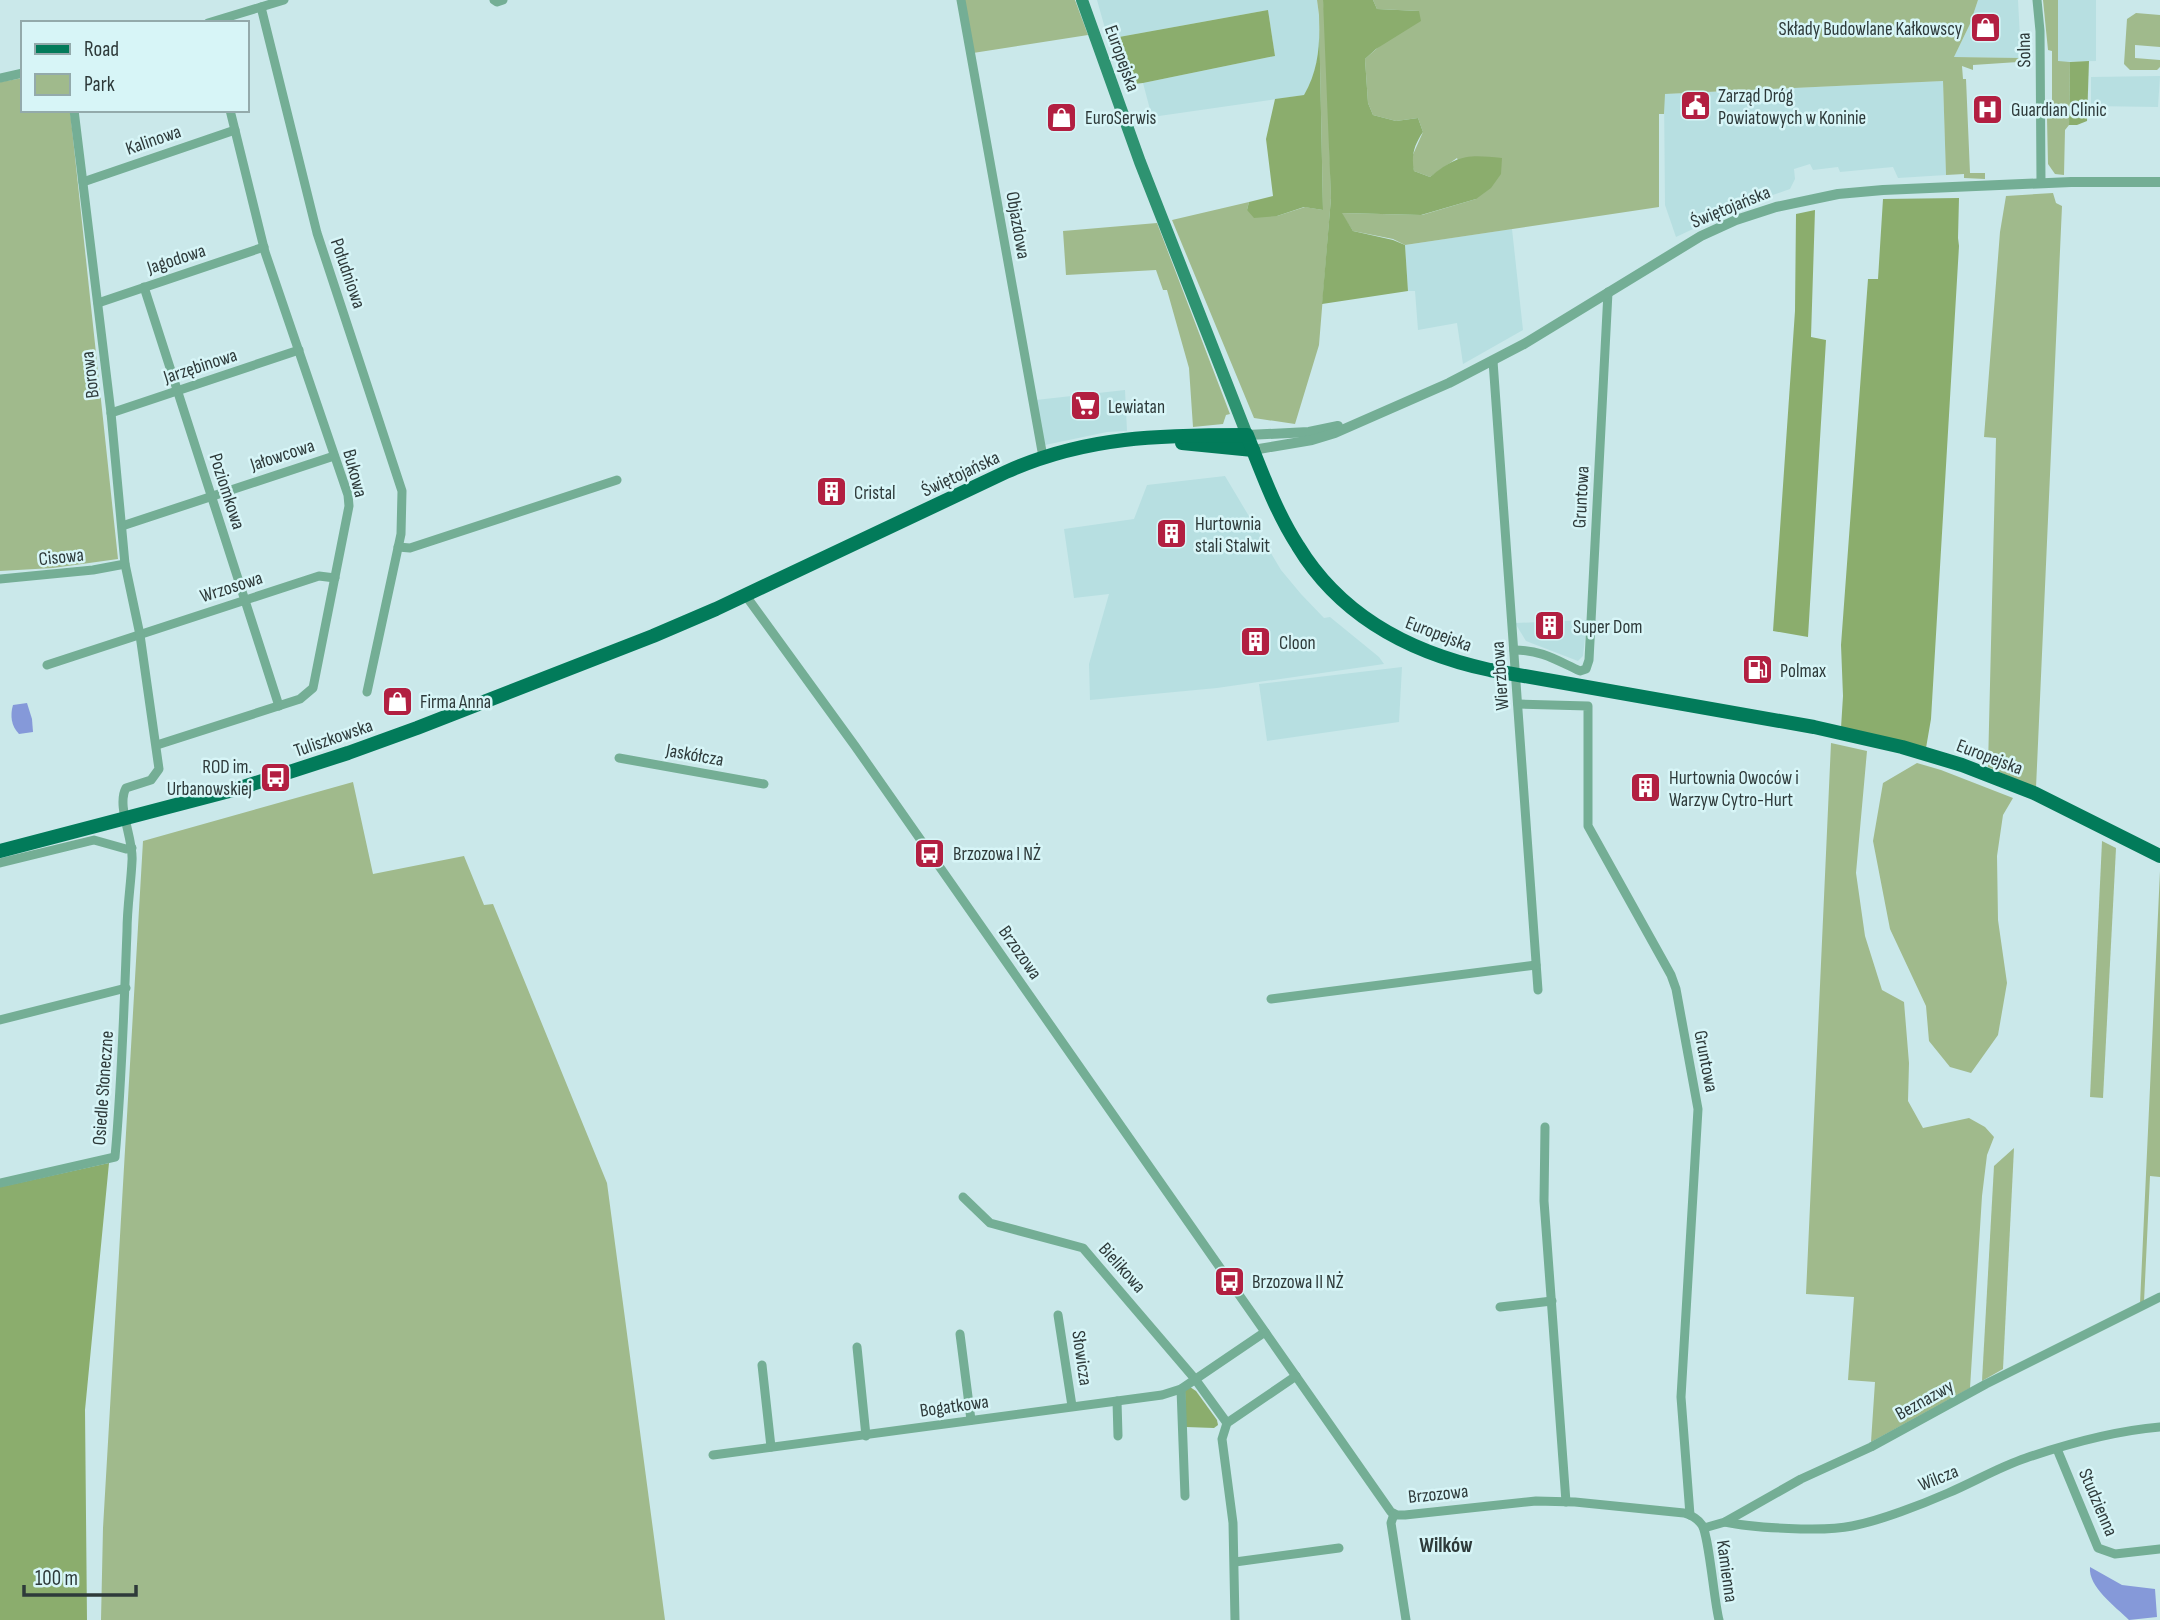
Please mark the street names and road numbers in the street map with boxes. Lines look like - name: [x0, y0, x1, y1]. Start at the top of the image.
- street label: Europejska: [1099, 22, 1144, 95]
- street label: Solna: [2013, 32, 2036, 68]
- street label: Kalinowa: [123, 120, 184, 161]
- street label: Świętojańska: [1687, 181, 1774, 234]
- street label: Objazdowa: [1000, 190, 1035, 261]
- street label: Południowa: [325, 235, 370, 312]
- street label: Jagodowa: [143, 239, 209, 280]
- street label: Jarzębinowa: [160, 344, 240, 389]
- street label: Borowa: [76, 350, 105, 400]
- street label: Jałowcowa: [246, 434, 318, 477]
- street label: Świętojańska: [918, 446, 1003, 502]
- street label: Bukowa: [337, 447, 372, 500]
- street label: Poziomkowa: [203, 450, 250, 532]
- street label: Gruntowa: [1568, 465, 1595, 529]
- street label: Cisowa: [38, 544, 85, 571]
- street label: Wrzosowa: [197, 567, 266, 608]
- street label: Europejska: [1402, 611, 1475, 658]
- street label: Wierzbowa: [1487, 641, 1514, 711]
- street label: Tuliszkowska: [291, 714, 376, 763]
- street label: Europejska: [1953, 734, 2026, 781]
- street label: Jaskółcza: [663, 739, 725, 772]
- street label: Brzozowa: [993, 922, 1046, 984]
- street label: Gruntowa: [1688, 1028, 1723, 1094]
- street label: Osiedle Słoneczne: [88, 1030, 119, 1146]
- street label: Bielikowa: [1093, 1238, 1150, 1298]
- street label: Słowicza: [1066, 1329, 1097, 1387]
- street label: Beznazwy: [1892, 1375, 1959, 1426]
- street label: Bogatkowa: [918, 1390, 990, 1423]
- street label: Wilcza: [1915, 1460, 1962, 1497]
- street label: Studzienna: [2073, 1465, 2122, 1540]
- street label: Brzozowa: [1407, 1480, 1469, 1509]
- street label: Kamienna: [1711, 1539, 1742, 1604]

